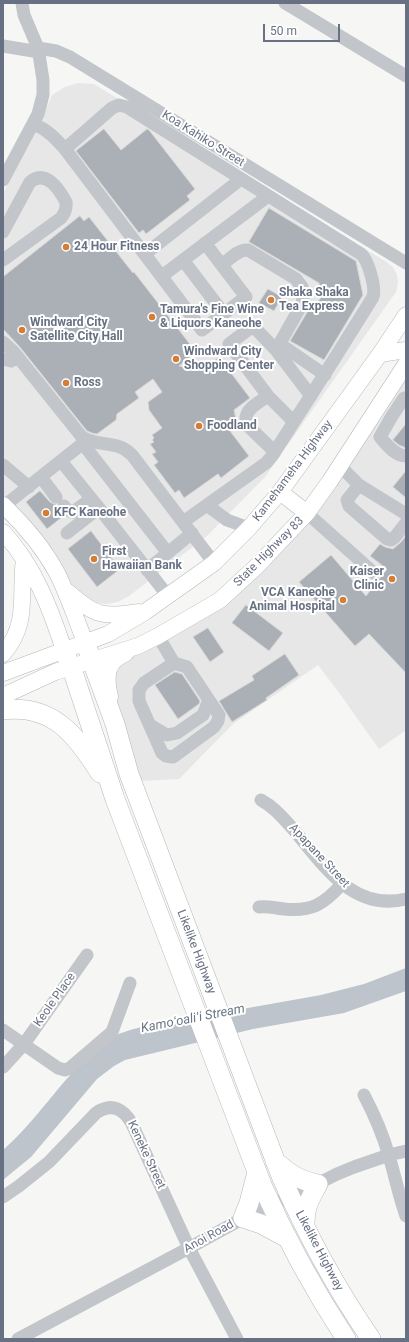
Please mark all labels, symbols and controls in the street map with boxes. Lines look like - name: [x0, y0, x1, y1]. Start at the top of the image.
- scale bar: [265, 16, 342, 42]
- text: 50 m: [270, 24, 297, 38]
- street label: Koa Kahiko Street: [159, 108, 247, 170]
- place label: 24 Hour Fitness: [74, 240, 159, 254]
- marker: 24 Hour Fitness: [61, 242, 71, 252]
- place label: Shaka Shaka Tea Express: [279, 286, 349, 314]
- marker: Shaka Shaka Tea Express: [266, 295, 276, 305]
- place label: Tamura's Fine Wine & Liquors Kaneohe: [160, 303, 264, 331]
- marker: Tamura's Fine Wine & Liquors Kaneohe: [147, 312, 157, 322]
- place label: Windward City Satellite City Hall: [30, 316, 123, 344]
- marker: Windward City Satellite City Hall: [17, 325, 27, 335]
- place label: Windward City Shopping Center: [184, 345, 274, 373]
- marker: Windward City Shopping Center: [171, 354, 181, 364]
- place label: Ross: [74, 376, 101, 390]
- marker: Ross: [61, 378, 71, 388]
- street label: Kamehameha Highway: [250, 418, 336, 524]
- place label: Foodland: [207, 419, 257, 433]
- marker: Foodland: [194, 421, 204, 431]
- place label: KFC Kaneohe: [54, 506, 126, 520]
- marker: KFC Kaneohe: [41, 508, 51, 518]
- street label: State Highway 83: [231, 514, 307, 590]
- place label: First Hawaiian Bank: [102, 545, 182, 573]
- marker: First Hawaiian Bank: [89, 554, 99, 564]
- place label: Kaiser Clinic: [350, 565, 384, 593]
- marker: Kaiser Clinic: [387, 574, 397, 584]
- place label: VCA Kaneohe Animal Hospital: [249, 586, 335, 614]
- marker: VCA Kaneohe Animal Hospital: [338, 595, 348, 605]
- street label: Apapane Street: [286, 821, 352, 891]
- street label: Likelike Highway: [173, 908, 219, 996]
- street label: Keole Place: [31, 970, 79, 1030]
- water label: Kamoʻoaliʻi Stream: [140, 1001, 246, 1037]
- street label: Keneke Street: [124, 1119, 168, 1191]
- street label: Likelike Highway: [292, 1208, 346, 1294]
- street label: Anoi Road: [182, 1217, 236, 1257]

